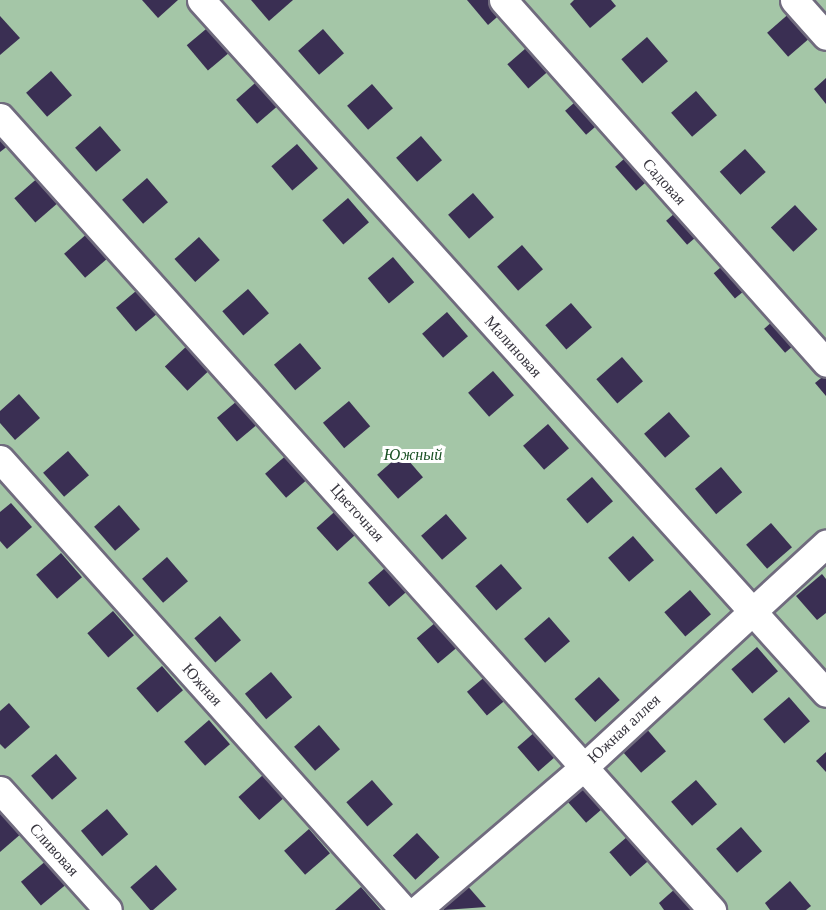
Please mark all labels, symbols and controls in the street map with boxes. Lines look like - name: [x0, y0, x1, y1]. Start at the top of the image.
- street label: Садовая: [638, 155, 690, 209]
- street label: Малиновая: [480, 312, 546, 382]
- park label: Южный: [384, 445, 442, 465]
- street label: Цветочная: [326, 480, 388, 546]
- street label: Южная: [178, 660, 226, 710]
- street label: Южная аллея: [584, 690, 664, 768]
- street label: Сливовая: [25, 820, 83, 880]

